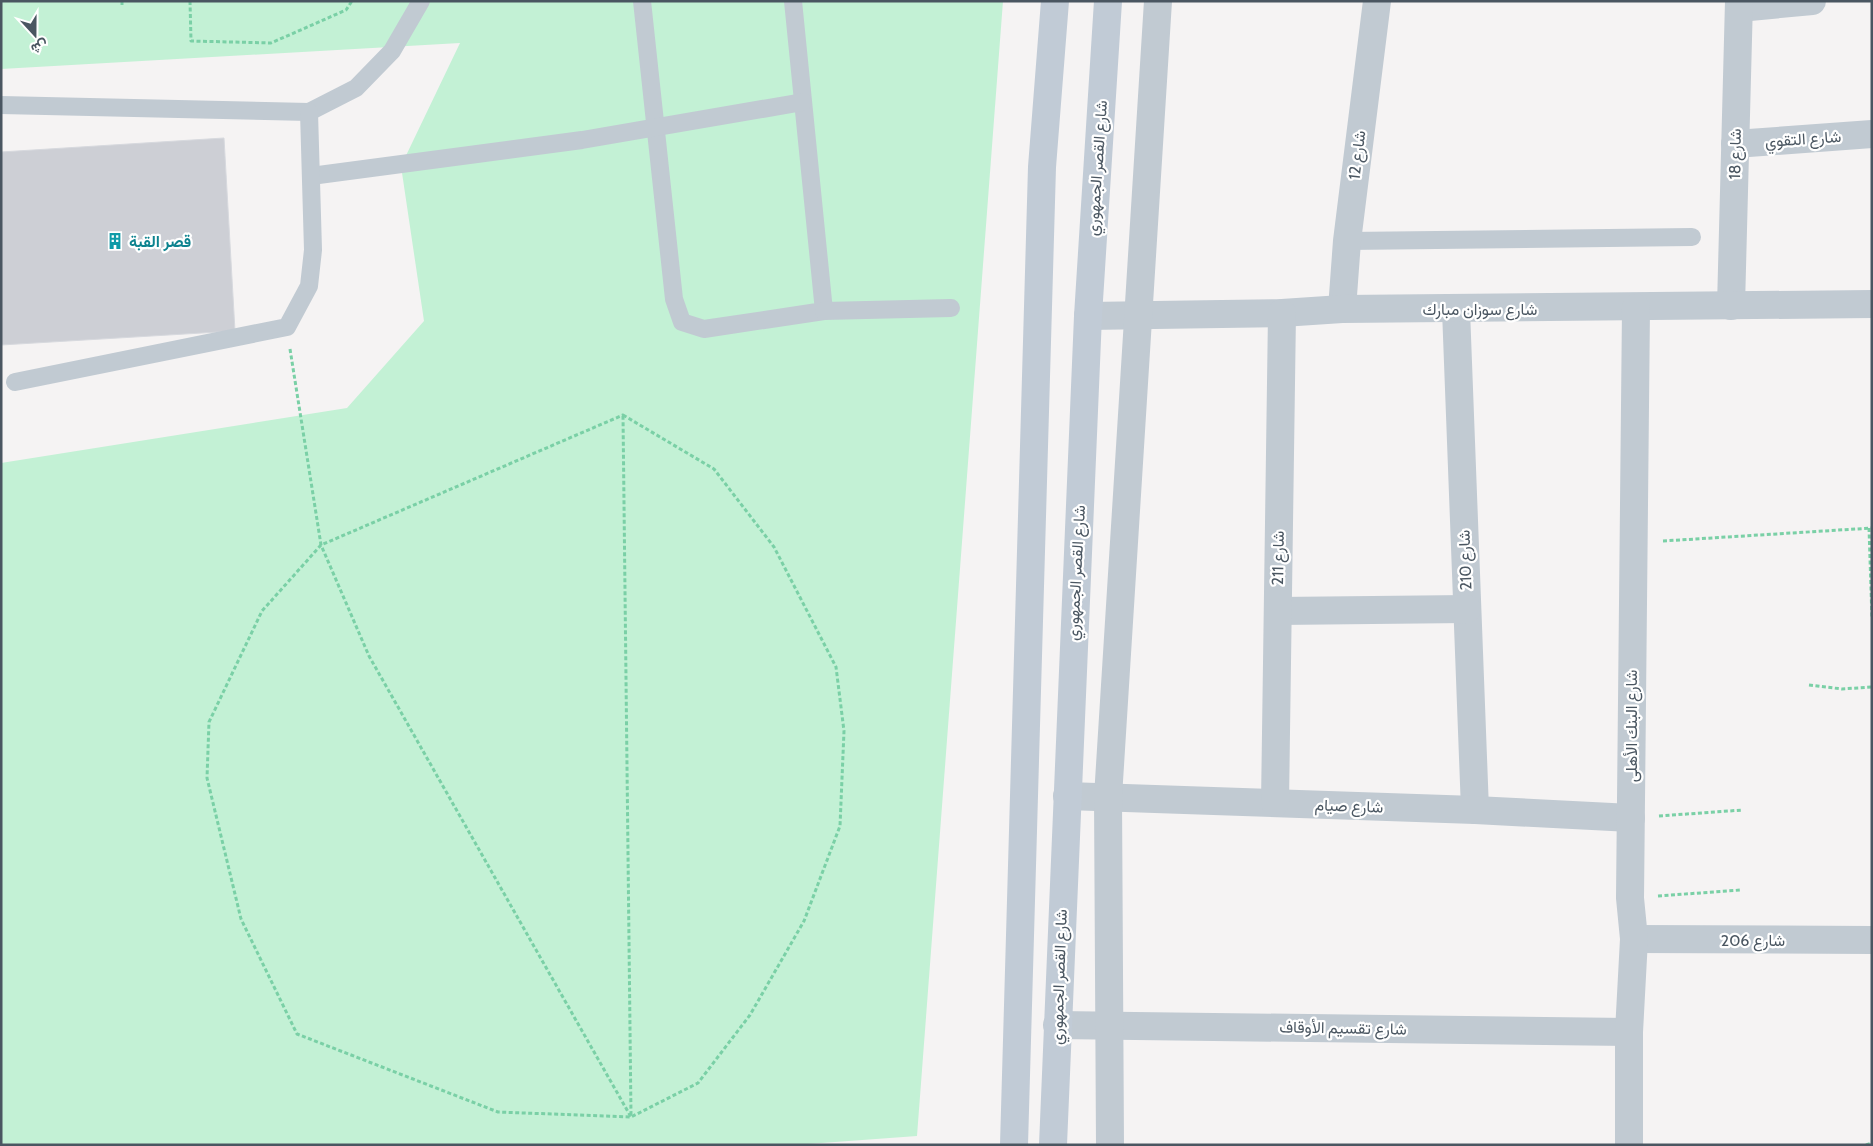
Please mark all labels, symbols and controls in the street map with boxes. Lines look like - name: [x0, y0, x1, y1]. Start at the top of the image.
- north arrow: [10, 10, 60, 60]
- text: ش: [28, 36, 51, 59]
- street label: شارع القصر الجمهوري: [1083, 100, 1115, 237]
- street label: شارع التقوي: [1764, 127, 1842, 155]
- street label: شارع 18: [1725, 128, 1747, 180]
- street label: شارع 12: [1345, 129, 1371, 181]
- building icon: قصر القبة: [105, 231, 125, 251]
- place label: قصر القبة: [129, 232, 191, 252]
- street label: شارع سوزان مبارك: [1423, 300, 1537, 321]
- street label: شارع القصر الجمهوري: [1063, 505, 1093, 642]
- street label: شارع 210: [1454, 529, 1478, 591]
- street label: شارع 211: [1268, 531, 1290, 586]
- street label: شارع البنك الأهلى: [1622, 670, 1643, 782]
- street label: شارع صيام: [1314, 795, 1384, 819]
- street label: شارع القصر الجمهوري: [1047, 909, 1075, 1045]
- street label: شارع 206: [1721, 931, 1785, 952]
- street label: شارع تقسيم الأوقاف: [1279, 1017, 1407, 1041]

